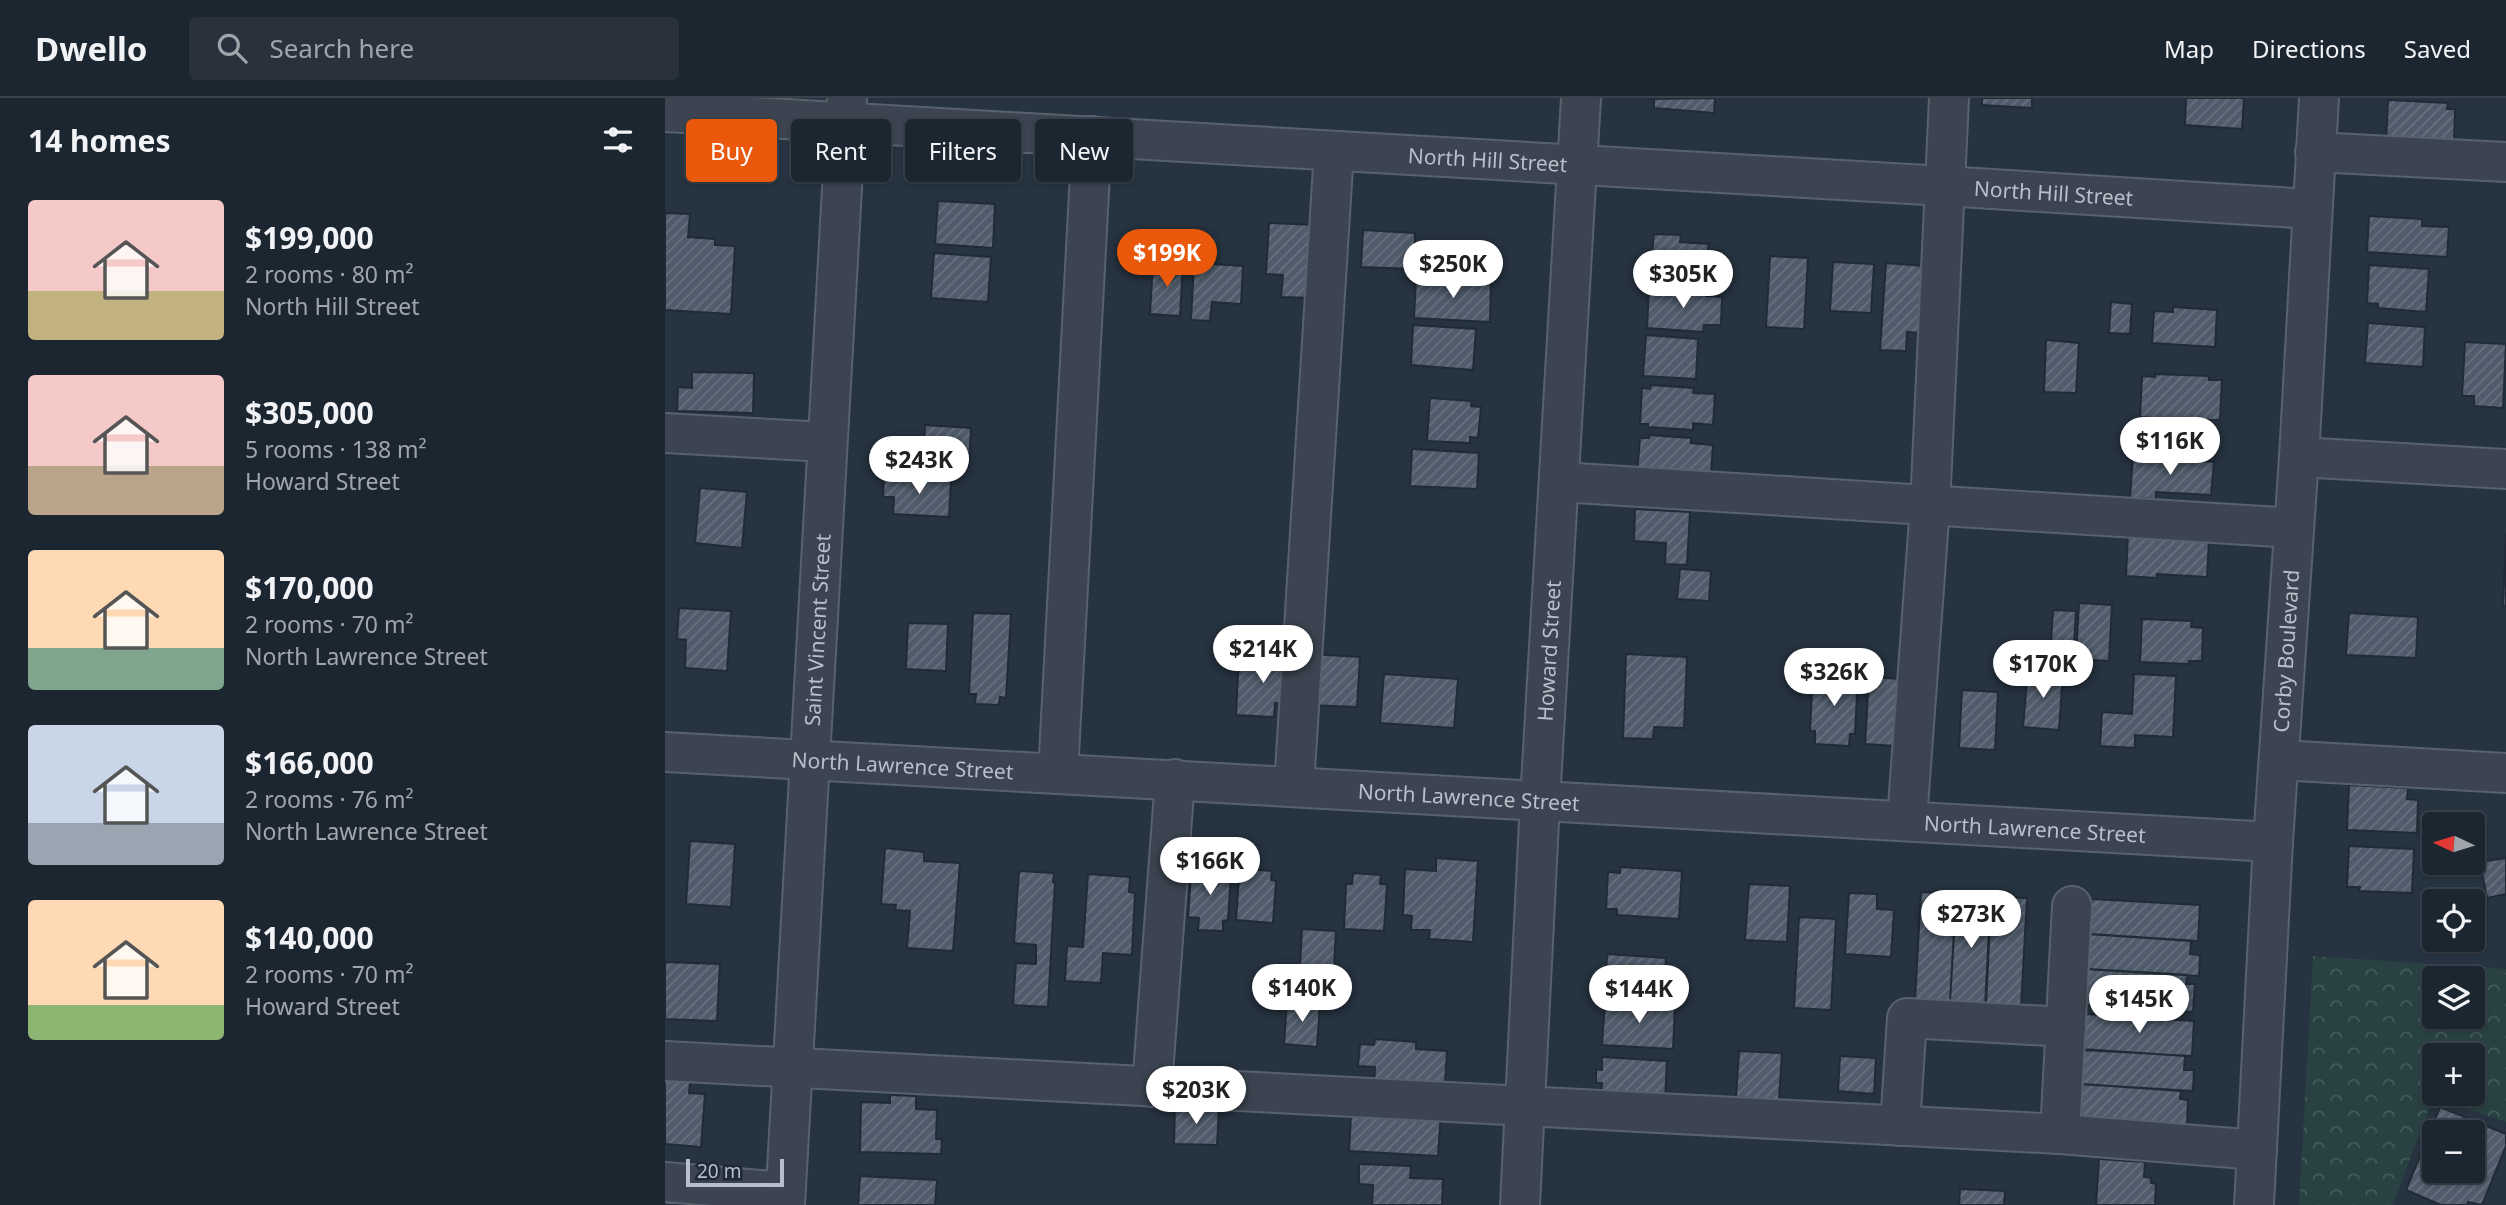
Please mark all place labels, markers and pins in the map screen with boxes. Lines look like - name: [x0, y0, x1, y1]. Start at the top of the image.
- pin: $199K: [1118, 230, 1216, 289]
- pin: $250K: [1404, 240, 1502, 300]
- pin: $305K: [1634, 250, 1732, 310]
- pin: $116K: [2121, 418, 2219, 477]
- pin: $243K: [870, 436, 968, 496]
- pin: $214K: [1214, 626, 1312, 685]
- pin: $170K: [1994, 640, 2092, 700]
- pin: $326K: [1785, 648, 1883, 708]
- pin: $166K: [1161, 838, 1259, 897]
- pin: $273K: [1922, 890, 2020, 950]
- pin: $140K: [1253, 964, 1351, 1024]
- pin: $144K: [1590, 965, 1688, 1025]
- pin: $145K: [2090, 976, 2188, 1035]
- pin: $203K: [1147, 1066, 1245, 1126]

